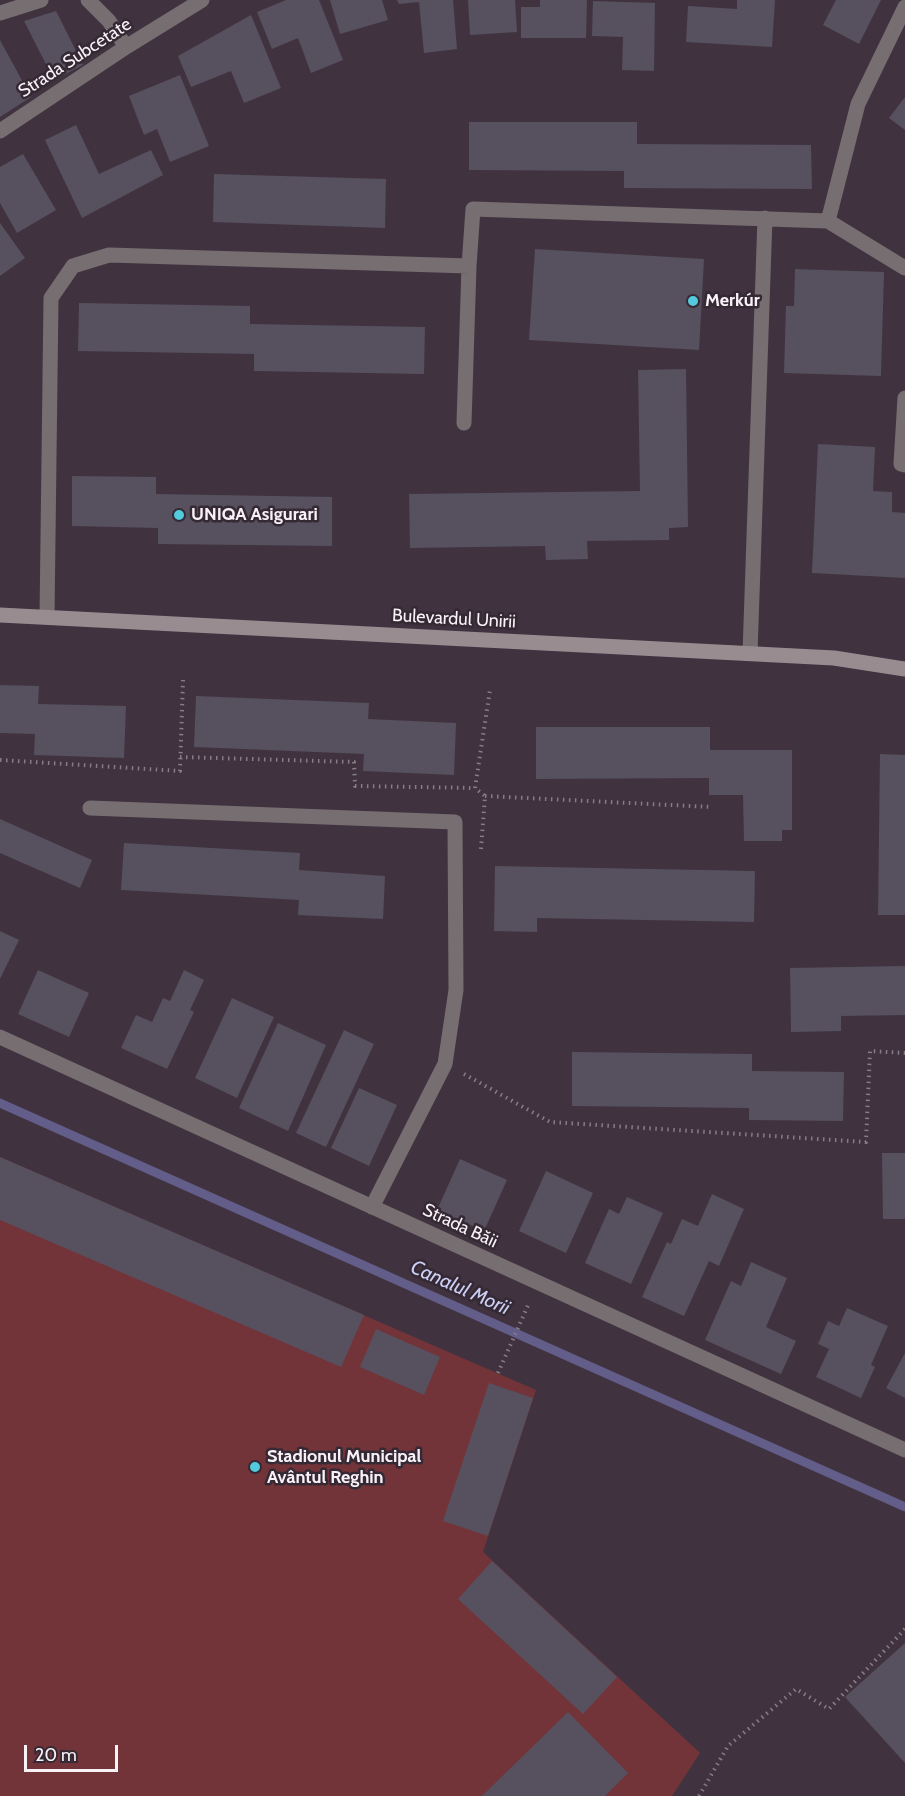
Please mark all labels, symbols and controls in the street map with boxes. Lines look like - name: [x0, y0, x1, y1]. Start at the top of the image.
- street label: Strada Subcetate: [15, 14, 135, 102]
- place label: Merkúr: [705, 290, 760, 312]
- marker: Merkúr: [686, 294, 700, 308]
- place label: UNIQA Asigurari: [191, 504, 318, 526]
- marker: UNIQA Asigurari: [172, 508, 186, 522]
- street label: Bulevardul Unirii: [392, 605, 516, 633]
- street label: Strada Băii: [419, 1199, 501, 1253]
- water label: Canalul Morii: [407, 1255, 513, 1321]
- place label: Stadionul Municipal Avântul Reghin: [267, 1446, 421, 1488]
- marker: Stadionul Municipal Avântul Reghin: [248, 1460, 262, 1474]
- scale bar: [27, 1733, 122, 1771]
- text: 20 m: [35, 1744, 77, 1766]

